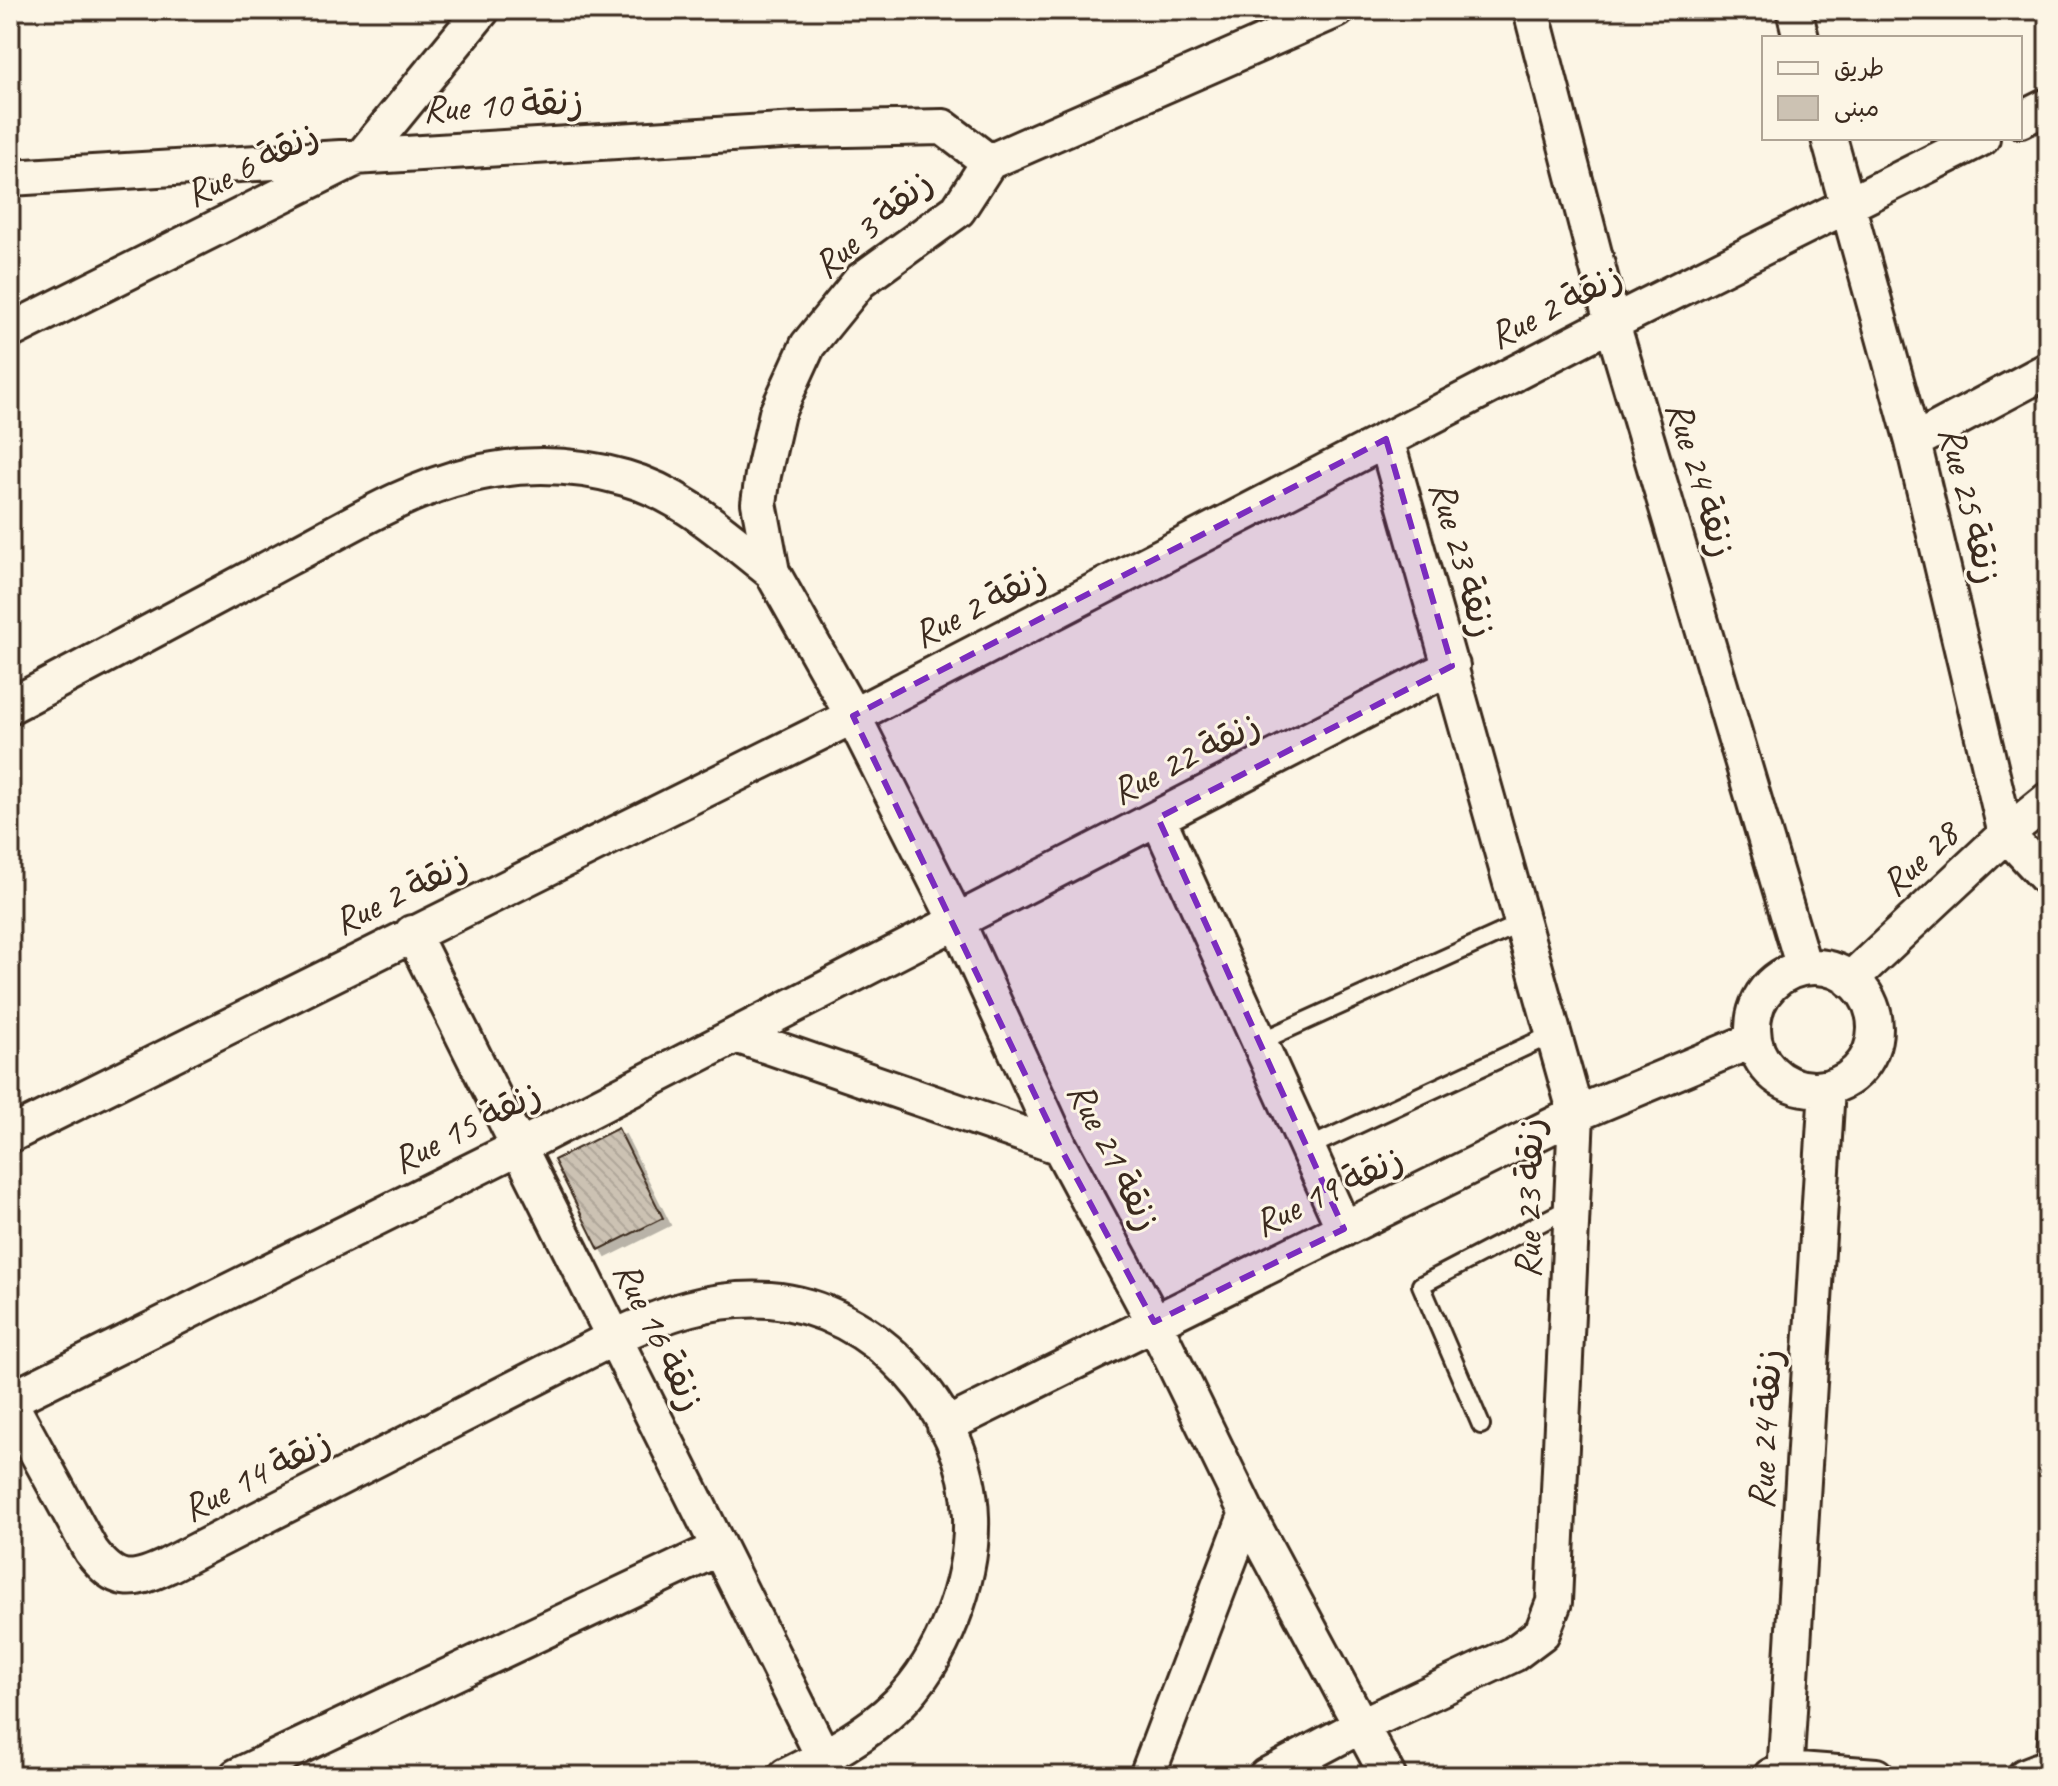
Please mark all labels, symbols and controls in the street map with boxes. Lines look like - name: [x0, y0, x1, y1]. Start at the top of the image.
- legend: [1762, 36, 2022, 140]
- text: طريق: [1834, 53, 1884, 83]
- street label: Rue 10 زنقة: [422, 77, 584, 132]
- text: مبنى: [1834, 93, 1879, 123]
- street label: Rue 6 زنقة: [177, 110, 326, 217]
- street label: Rue 3 زنقة: [803, 159, 942, 288]
- street label: Rue 2 زنقة: [1481, 252, 1630, 359]
- street label: Rue 24 زنقة: [1656, 395, 1747, 563]
- street label: Rue 25 زنقة: [1928, 422, 2013, 589]
- street label: Rue 23 زنقة: [1419, 475, 1508, 643]
- street label: Rue 2 زنقة: [905, 551, 1054, 658]
- street label: Rue 22 زنقة: [1103, 700, 1267, 815]
- street label: Rue 28: [1871, 808, 1971, 906]
- street label: Rue 2 زنقة: [325, 840, 475, 945]
- street label: Rue 15 زنقة: [384, 1069, 548, 1184]
- street label: Rue 21 زنقة: [1057, 1074, 1172, 1238]
- street label: Rue 23 زنقة: [1504, 1117, 1553, 1279]
- street label: Rue 19 زنقة: [1246, 1134, 1411, 1247]
- street label: Rue 16 زنقة: [603, 1254, 716, 1419]
- street label: Rue 24 زنقة: [1737, 1348, 1792, 1510]
- street label: Rue 14 زنقة: [174, 1417, 338, 1532]

